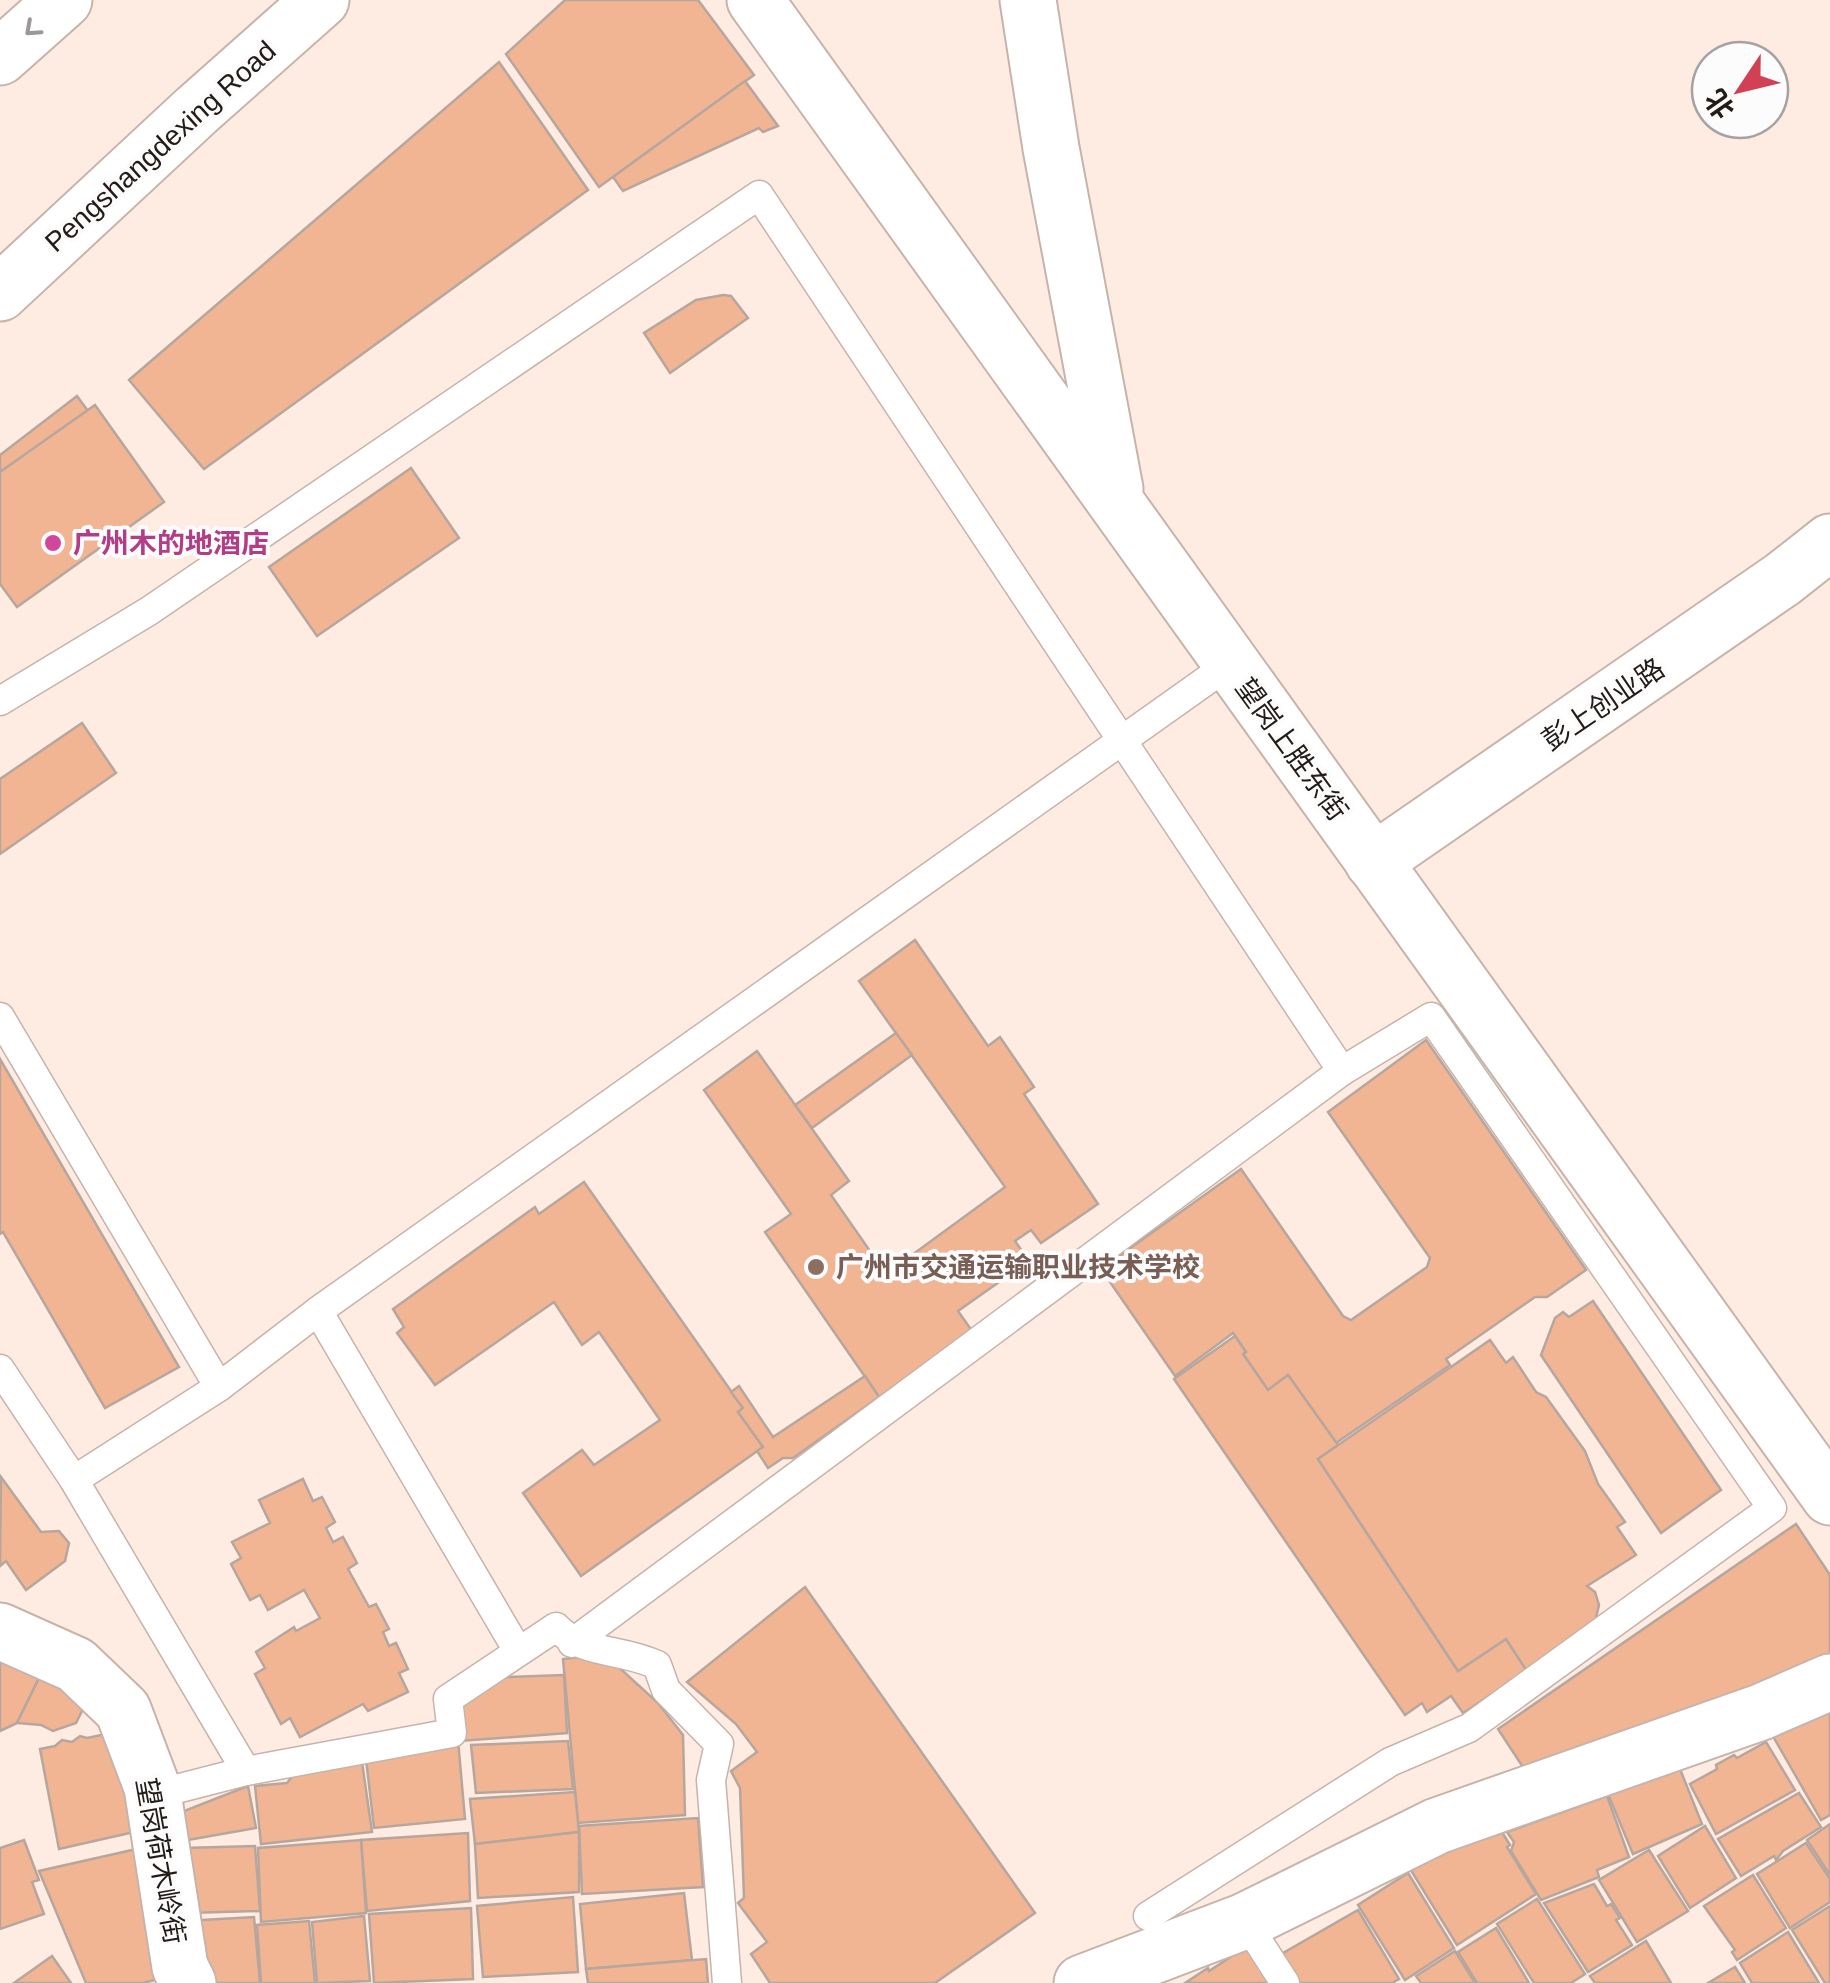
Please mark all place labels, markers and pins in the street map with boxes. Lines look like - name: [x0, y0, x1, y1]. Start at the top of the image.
- place label: 广州木的地酒店: [73, 528, 269, 559]
- marker: 广州木的地酒店: [42, 532, 64, 554]
- place label: 广州市交通运输职业技术学校: [836, 1252, 1200, 1283]
- marker: 广州市交通运输职业技术学校: [805, 1256, 827, 1278]

